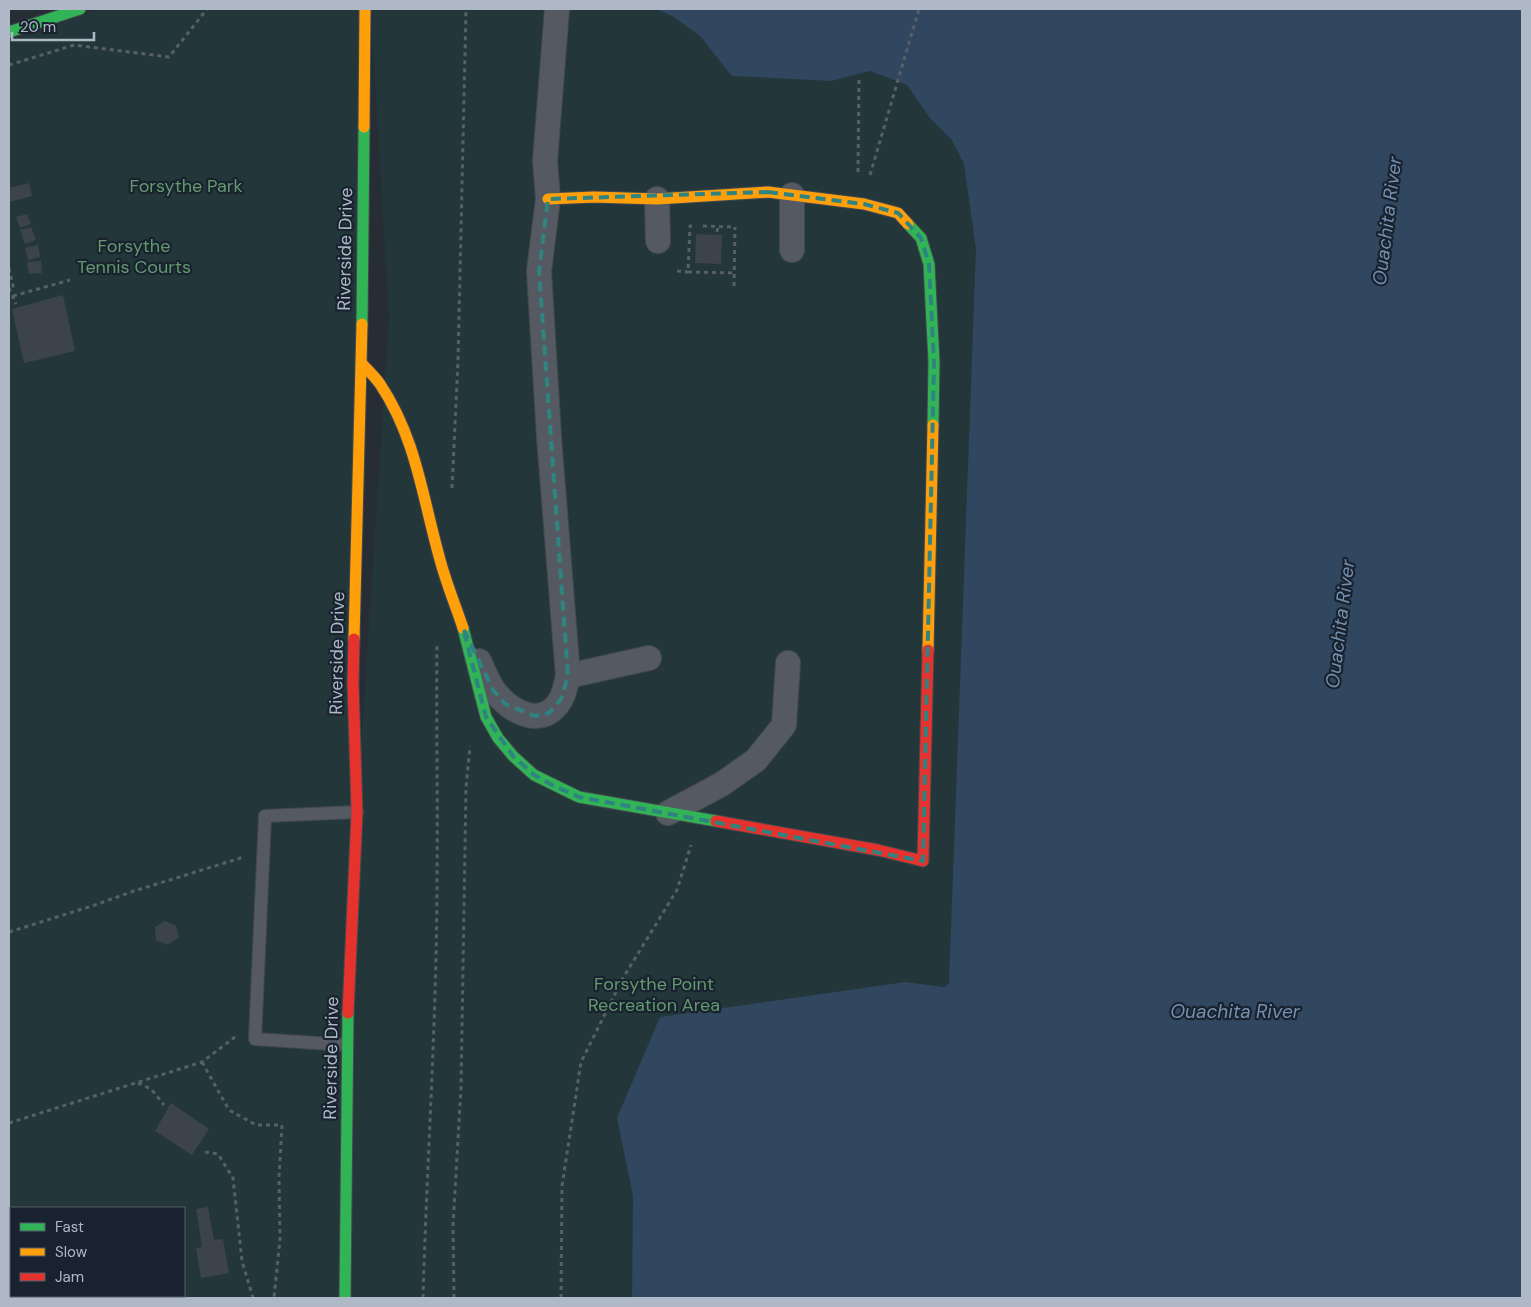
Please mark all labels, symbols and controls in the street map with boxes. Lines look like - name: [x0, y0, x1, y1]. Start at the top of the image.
- scale bar: [12, 10, 95, 42]
- text: 20 m: [20, 17, 56, 37]
- water label: Ouachita River: [1367, 154, 1407, 287]
- park label: Forsythe Park: [129, 174, 243, 198]
- street label: Riverside Drive: [332, 187, 358, 311]
- park label: Forsythe Tennis Courts: [77, 234, 191, 279]
- water label: Ouachita River: [1320, 557, 1360, 690]
- street label: Riverside Drive: [324, 591, 350, 715]
- park label: Forsythe Point Recreation Area: [588, 972, 720, 1017]
- street label: Riverside Drive: [318, 996, 344, 1120]
- water label: Ouachita River: [1170, 999, 1301, 1024]
- legend: [10, 1207, 185, 1297]
- text: Fast: [55, 1217, 84, 1237]
- text: Slow: [55, 1242, 88, 1262]
- text: Jam: [55, 1267, 84, 1287]

